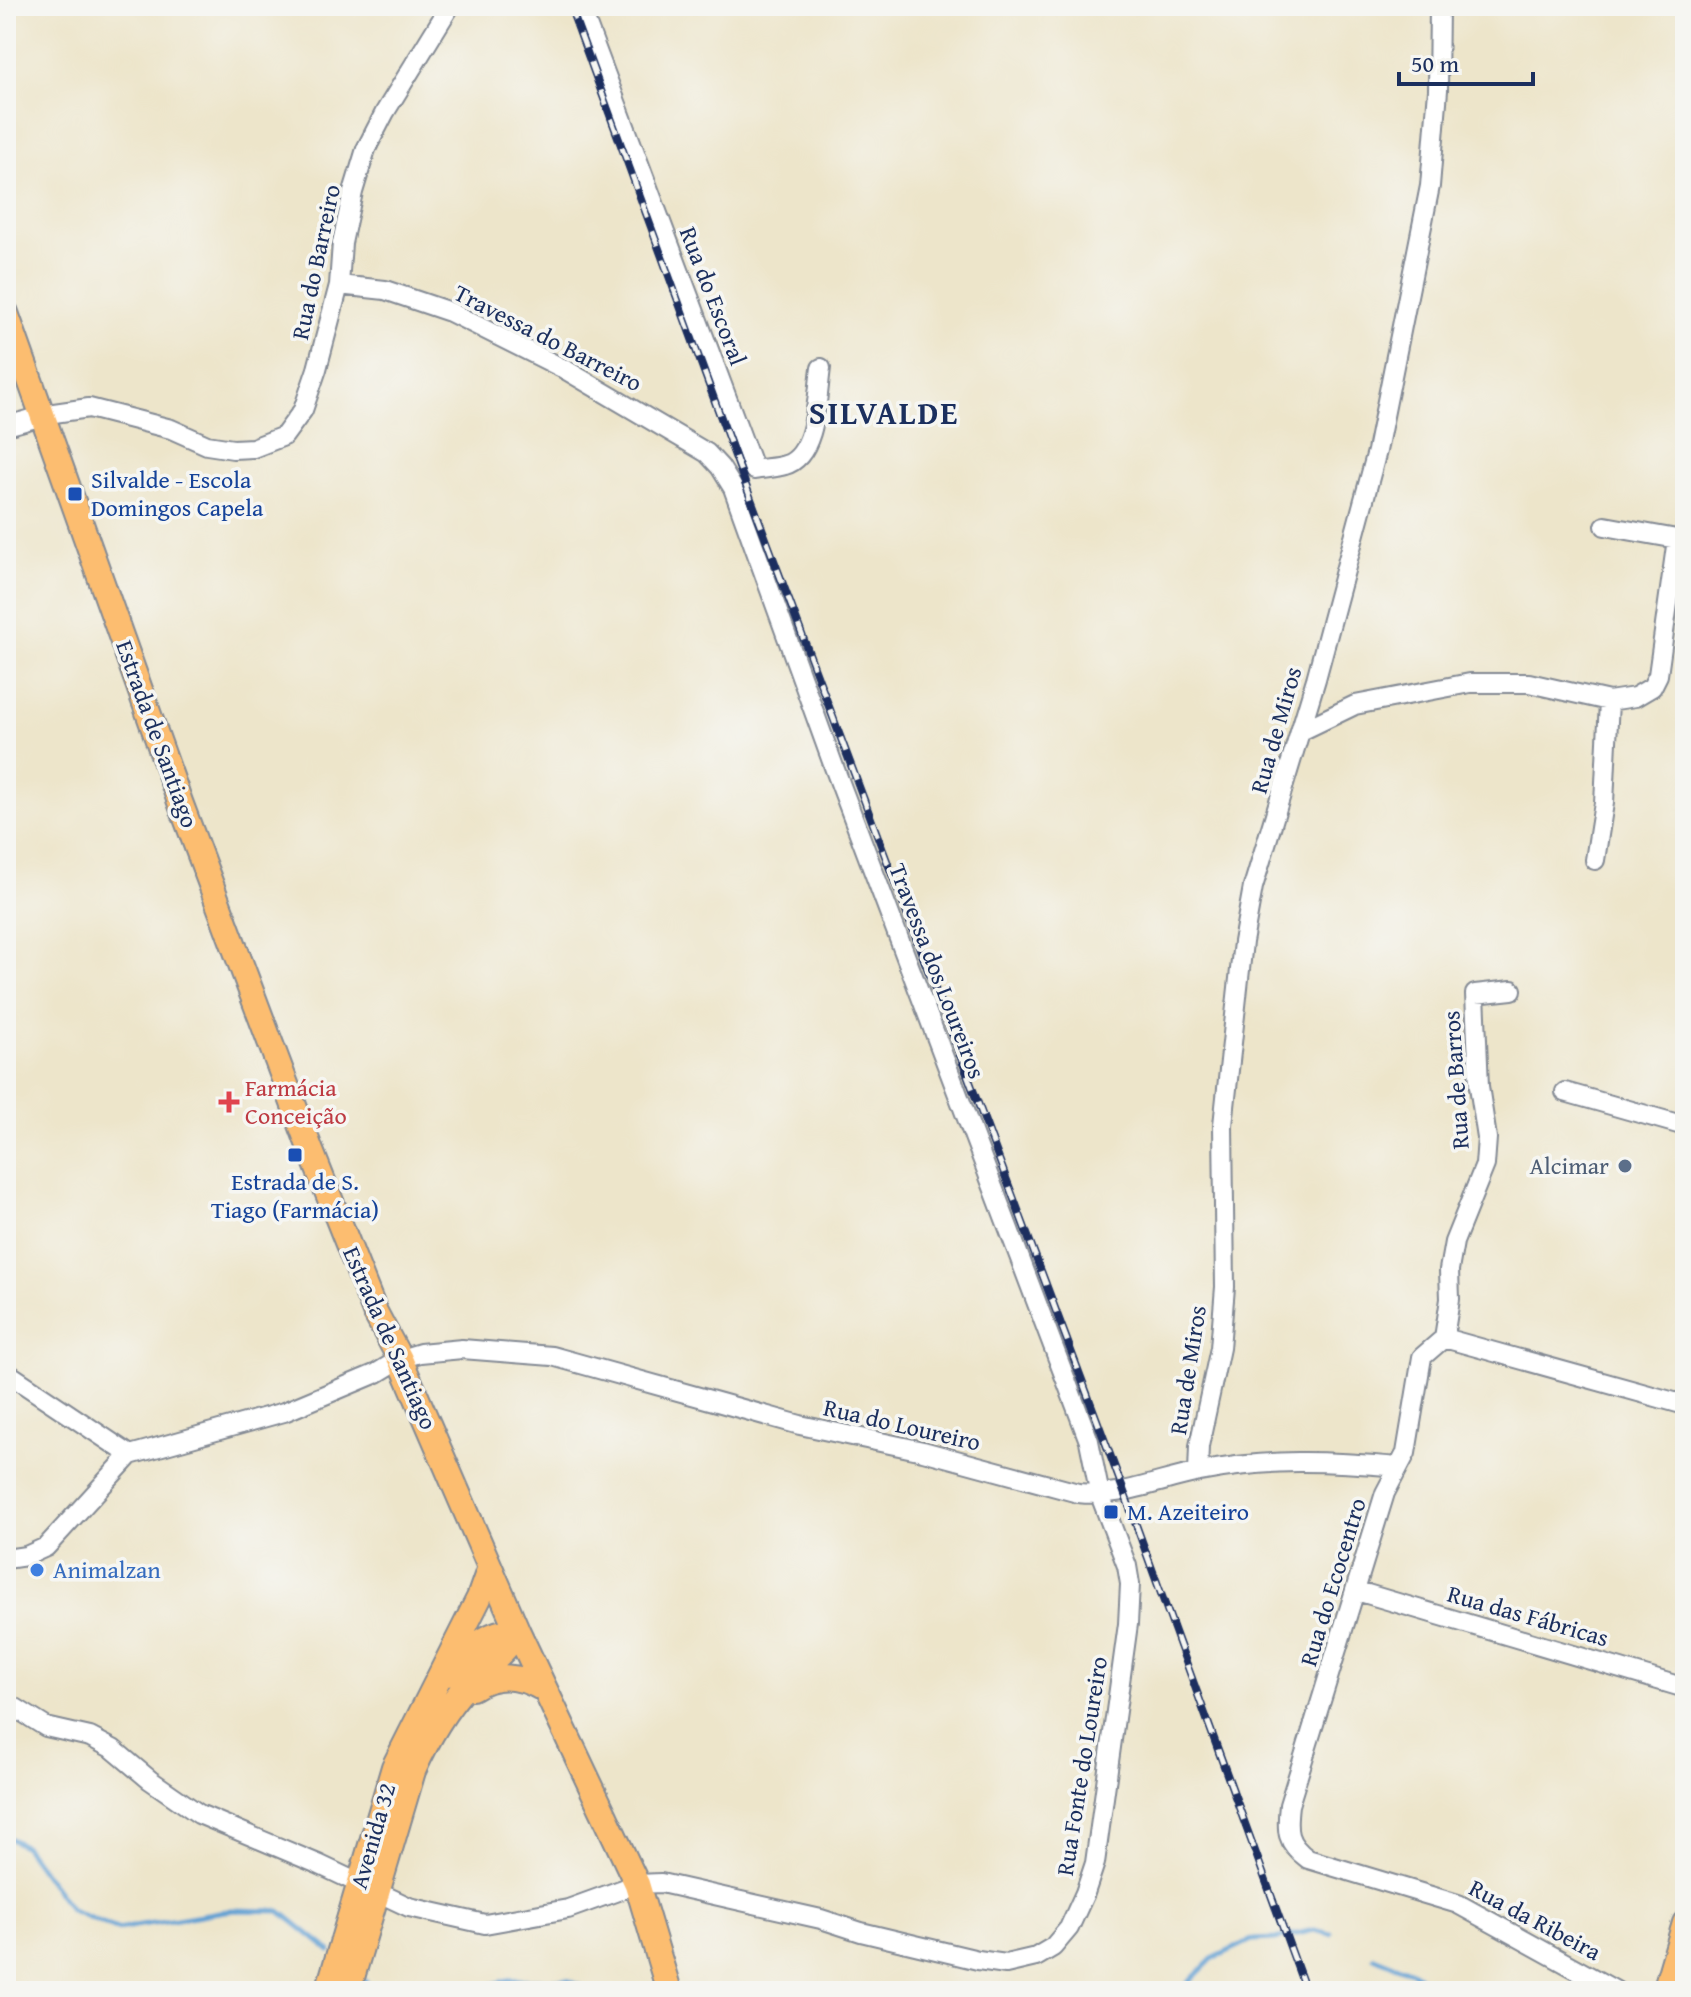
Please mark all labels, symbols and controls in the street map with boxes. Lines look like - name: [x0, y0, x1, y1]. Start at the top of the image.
- scale bar: [1399, 36, 1533, 86]
- text: 50 m: [1411, 46, 1459, 81]
- street label: Rua do Barreiro: [282, 181, 349, 343]
- street label: Rua do Escoral: [671, 221, 756, 371]
- street label: Travessa do Barreiro: [448, 275, 648, 400]
- district label: SILVALDE: [809, 389, 959, 436]
- place label: Silvalde - Escola Domingos Capela: [91, 462, 264, 525]
- marker: Silvalde - Escola Domingos Capela: [66, 485, 84, 503]
- street label: Estrada de Santiago: [107, 635, 208, 832]
- street label: Rua de Miros: [1241, 662, 1310, 797]
- street label: Travessa dos Loureiros: [880, 858, 995, 1084]
- street label: Rua de Barros: [1433, 1010, 1478, 1151]
- place label: Farmácia Conceição: [245, 1070, 347, 1133]
- marker: Farmácia Conceição: [220, 1093, 238, 1111]
- marker: Estrada de S. Tiago (Farmácia): [286, 1146, 304, 1164]
- place label: Alcimar: [1529, 1148, 1609, 1183]
- marker: Alcimar: [1616, 1157, 1634, 1175]
- place label: Estrada de S. Tiago (Farmácia): [211, 1164, 379, 1227]
- street label: Estrada de Santiago: [334, 1241, 447, 1435]
- street label: Rua de Miros: [1160, 1303, 1215, 1437]
- street label: Rua do Loureiro: [820, 1389, 984, 1460]
- street label: Rua do Ecocentro: [1290, 1493, 1375, 1670]
- place label: M. Azeiteiro: [1127, 1494, 1249, 1529]
- marker: M. Azeiteiro: [1102, 1503, 1120, 1521]
- place label: Animalzan: [53, 1552, 161, 1587]
- marker: Animalzan: [28, 1561, 46, 1579]
- street label: Rua das Fábricas: [1444, 1576, 1613, 1655]
- street label: Rua Fonte do Loureiro: [1047, 1654, 1116, 1878]
- street label: Avenida 32: [341, 1779, 404, 1893]
- street label: Rua da Ribeira: [1463, 1870, 1608, 1969]

